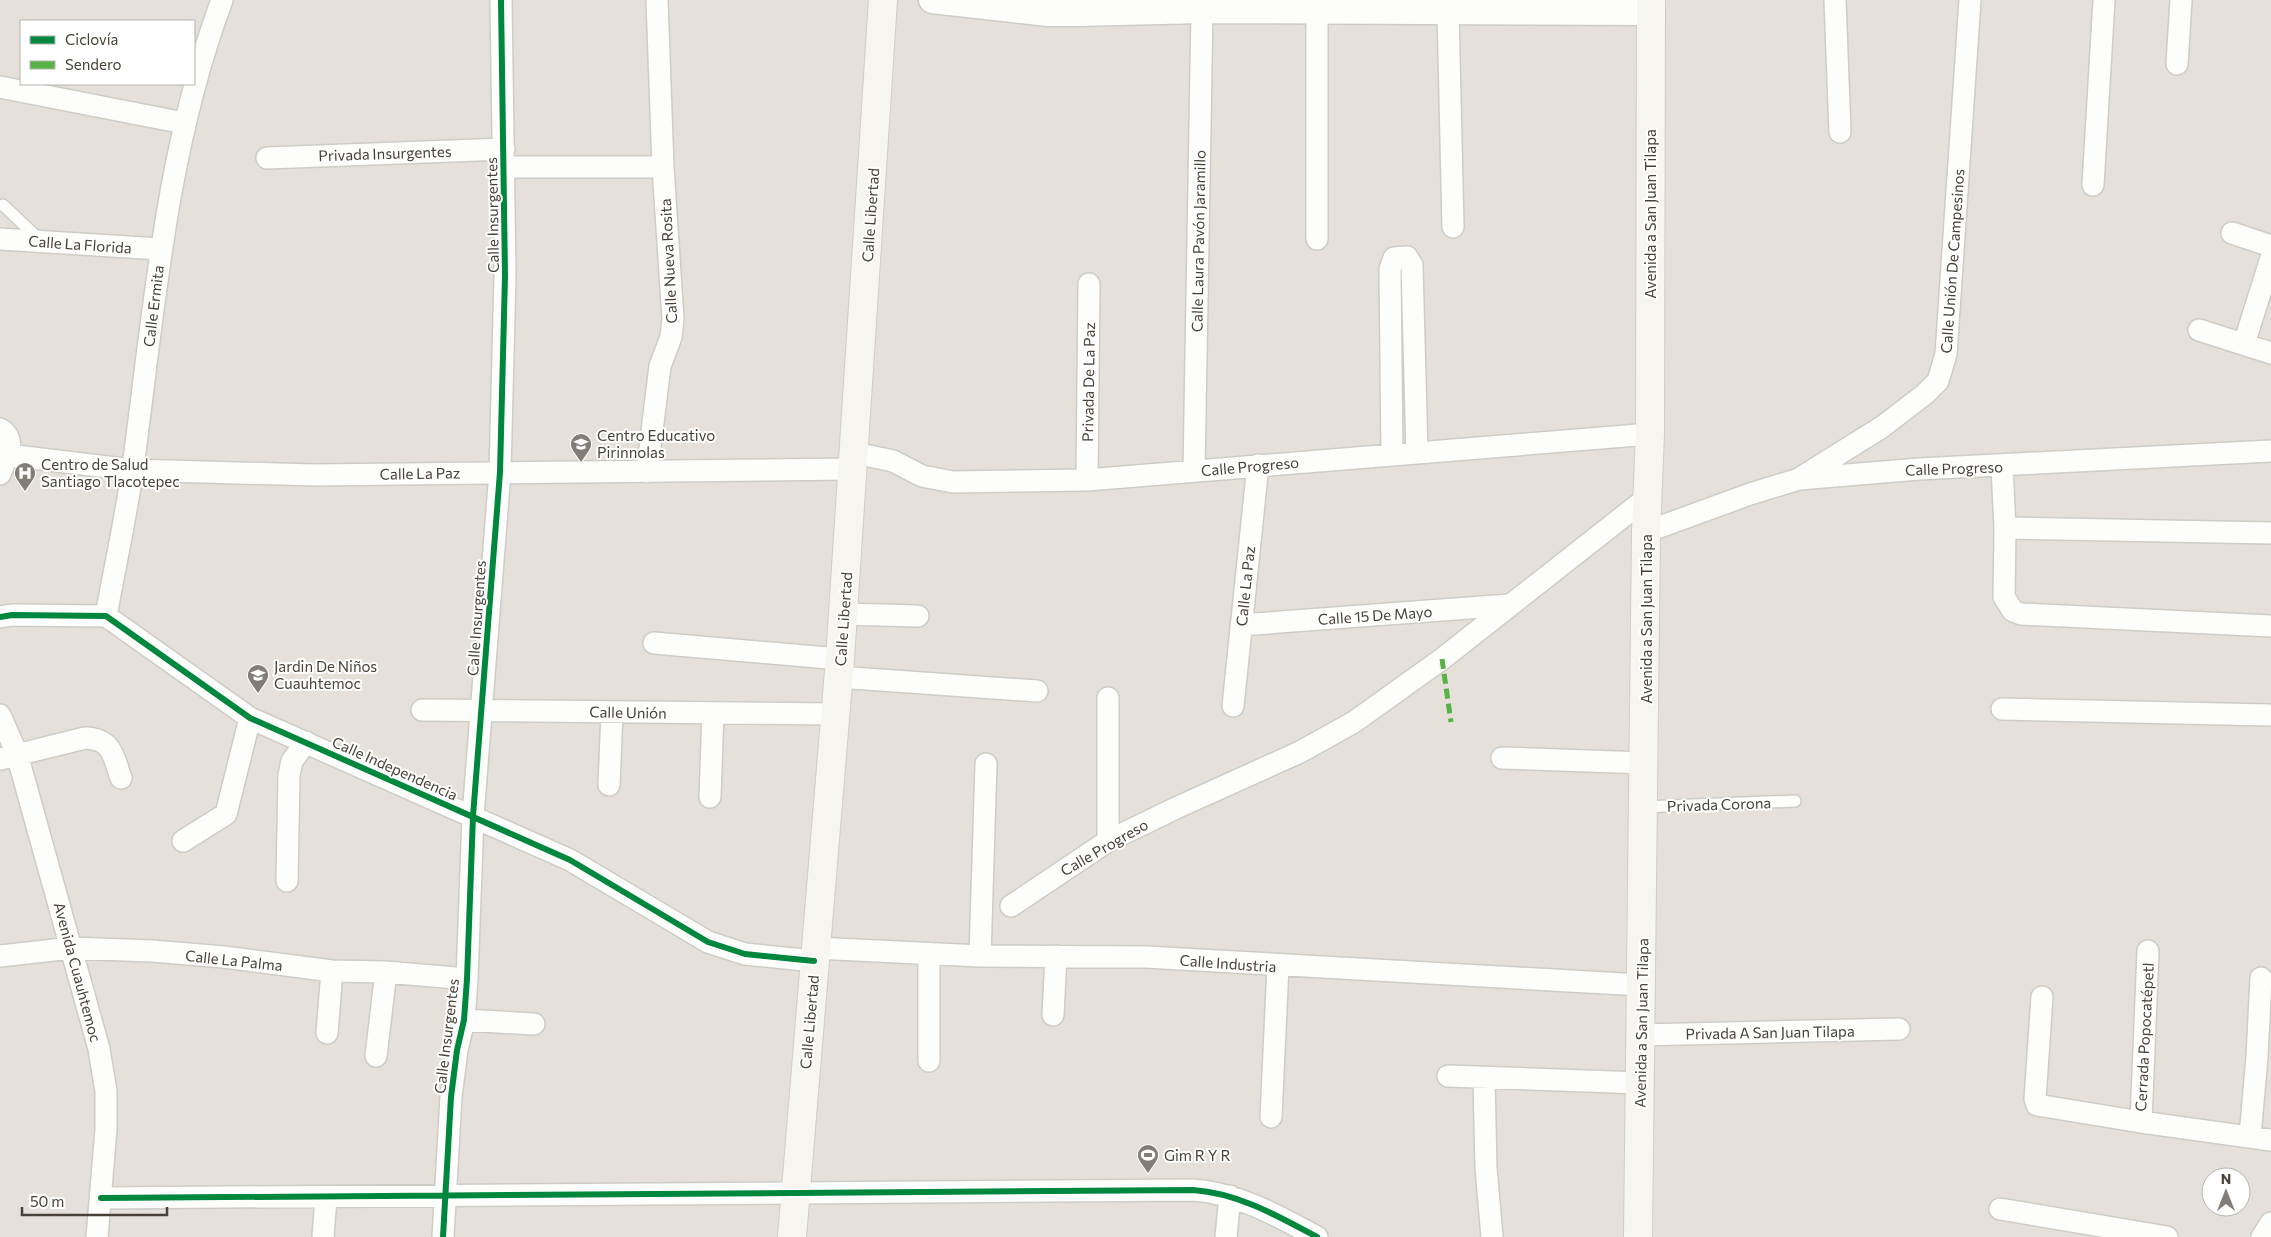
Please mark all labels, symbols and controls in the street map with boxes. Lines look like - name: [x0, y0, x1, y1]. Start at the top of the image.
- legend: [20, 20, 195, 85]
- text: Ciclovía: [65, 30, 118, 48]
- text: Sendero: [65, 55, 122, 73]
- street label: Avenida a San Juan Tilapa: [1641, 129, 1659, 299]
- street label: Privada Insurgentes: [318, 142, 452, 164]
- street label: Calle Laura Pavón Jaramillo: [1187, 150, 1209, 332]
- street label: Calle Insurgentes: [482, 157, 502, 273]
- street label: Calle Libertad: [858, 167, 882, 263]
- street label: Calle Unión De Campesinos: [1937, 168, 1967, 354]
- street label: Calle Nueva Rosita: [656, 198, 680, 324]
- street label: Calle La Florida: [28, 231, 132, 257]
- street label: Calle Ermita: [139, 264, 167, 348]
- street label: Privada De La Paz: [1078, 322, 1098, 442]
- place label: Centro Educativo Pirinnolas: [597, 426, 715, 461]
- school or university icon: Centro Educativo Pirinnolas: [569, 432, 593, 463]
- street label: Calle Progreso: [1200, 453, 1300, 479]
- place label: Centro de Salud Santiago Tlacotepec: [41, 455, 180, 490]
- street label: Calle Progreso: [1905, 457, 2003, 479]
- hospital icon: Centro de Salud Santiago Tlacotepec: [13, 461, 37, 492]
- street label: Calle La Paz: [380, 463, 460, 483]
- street label: Avenida a San Juan Tilapa: [1637, 534, 1655, 704]
- street label: Calle La Paz: [1232, 545, 1258, 627]
- street label: Calle Insurgentes: [463, 559, 489, 676]
- street label: Calle Libertad: [831, 571, 855, 667]
- street label: Calle 15 De Mayo: [1317, 602, 1433, 628]
- place label: Jardin De Niños Cuauhtemoc: [274, 657, 377, 692]
- school or university icon: Jardin De Niños Cuauhtemoc: [246, 663, 270, 694]
- street label: Calle Unión: [589, 702, 667, 722]
- street label: Calle Independencia: [329, 732, 461, 804]
- street label: Privada Corona: [1667, 793, 1771, 815]
- street label: Calle Progreso: [1057, 815, 1151, 879]
- street label: Avenida Cuauhtemoc: [51, 900, 105, 1044]
- street label: Avenida a San Juan Tilapa: [1631, 938, 1651, 1108]
- street label: Calle La Palma: [184, 946, 284, 974]
- street label: Calle Industria: [1179, 951, 1277, 975]
- street label: Cerrada Popocatépetl: [2131, 962, 2157, 1112]
- street label: Calle Libertad: [796, 974, 822, 1070]
- street label: Calle Insurgentes: [430, 977, 462, 1095]
- street label: Privada A San Juan Tilapa: [1685, 1022, 1855, 1042]
- sports icon: Gim R Y R: [1136, 1143, 1160, 1174]
- place label: Gim R Y R: [1164, 1146, 1230, 1164]
- north arrow: [2201, 1167, 2251, 1217]
- text: N: [2221, 1170, 2231, 1187]
- scale bar: [22, 1184, 168, 1216]
- text: 50 m: [30, 1192, 64, 1210]

